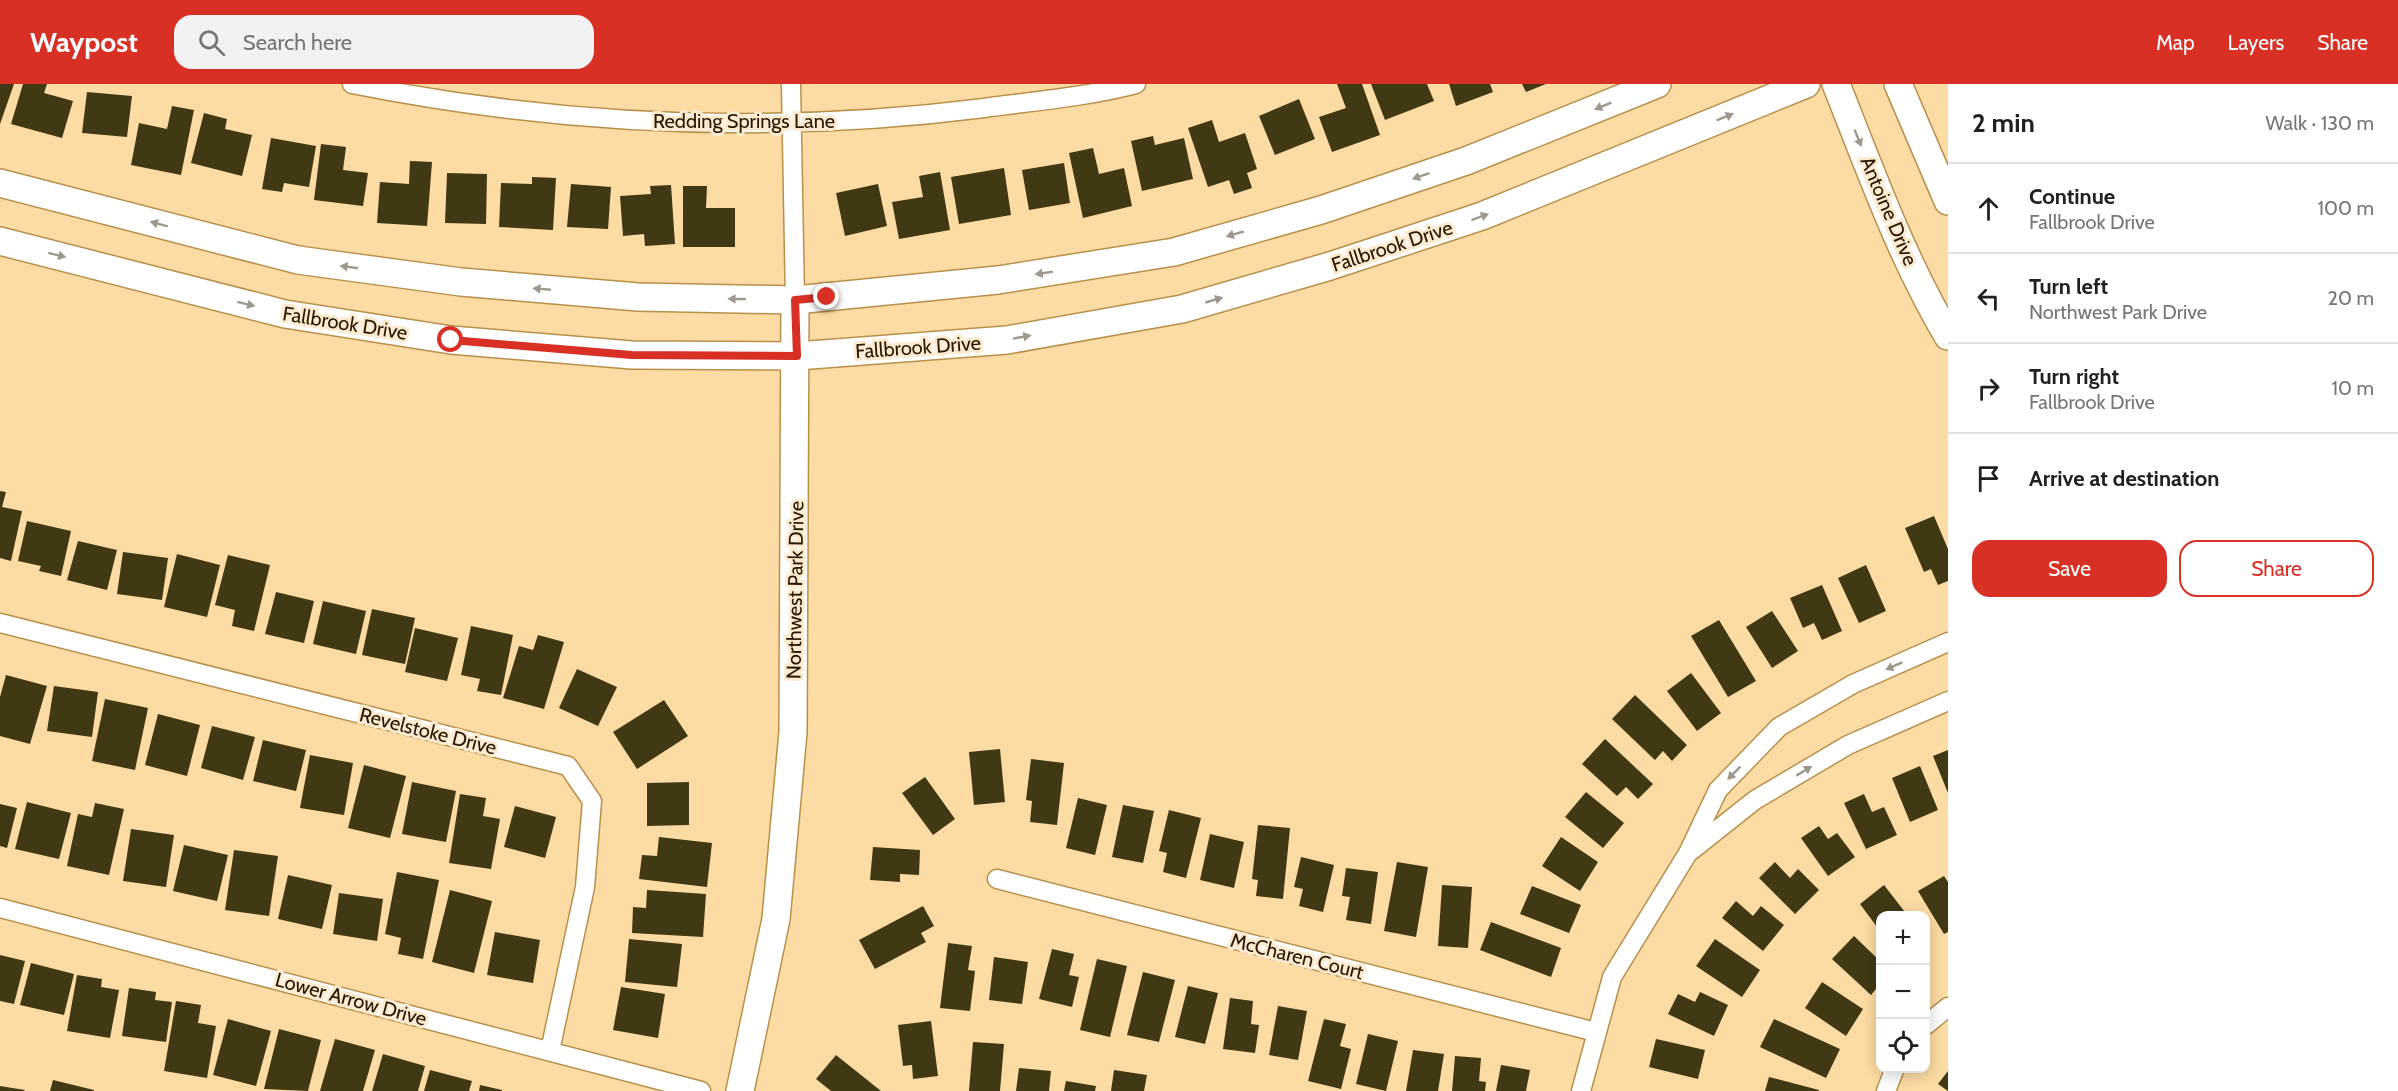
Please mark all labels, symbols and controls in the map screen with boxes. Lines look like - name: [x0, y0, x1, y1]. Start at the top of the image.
- search box: [174, 15, 594, 69]
- text: Waypost: [30, 25, 138, 59]
- icon: search: [195, 26, 228, 59]
- text: Search here: [243, 29, 352, 56]
- text: Map: [2156, 30, 2195, 55]
- text: Layers: [2228, 30, 2284, 55]
- text: Share: [2317, 30, 2368, 55]
- one-way arrow: [1593, 101, 1611, 111]
- text: 2 min: [1972, 107, 2035, 139]
- street label: Redding Springs Lane: [653, 109, 835, 133]
- text: Walk · 130 m: [2266, 111, 2374, 135]
- one-way arrow: [1716, 112, 1734, 122]
- one-way arrow: [1853, 130, 1863, 148]
- street label: Antoine Drive: [1855, 153, 1923, 269]
- one-way arrow: [1412, 172, 1430, 181]
- text: Continue: [2029, 183, 2115, 210]
- icon: ahead: [1972, 192, 2005, 225]
- text: 100 m: [2318, 196, 2374, 220]
- text: Fallbrook Drive: [2029, 210, 2155, 234]
- one-way arrow: [1471, 211, 1489, 221]
- street label: Fallbrook Drive: [1328, 215, 1456, 277]
- one-way arrow: [150, 219, 168, 228]
- one-way arrow: [1226, 230, 1244, 240]
- one-way arrow: [47, 251, 66, 261]
- one-way arrow: [339, 263, 358, 272]
- one-way arrow: [1034, 269, 1053, 278]
- text: Turn left: [2029, 273, 2108, 300]
- icon: left: [1972, 282, 2005, 315]
- route end: [813, 283, 839, 309]
- one-way arrow: [533, 284, 552, 294]
- text: 20 m: [2328, 286, 2374, 310]
- one-way arrow: [727, 294, 746, 304]
- one-way arrow: [1205, 295, 1223, 304]
- one-way arrow: [237, 300, 255, 309]
- text: Northwest Park Drive: [2029, 300, 2207, 324]
- street label: Fallbrook Drive: [281, 301, 409, 345]
- route start: [437, 326, 463, 352]
- street label: Fallbrook Drive: [854, 331, 982, 363]
- one-way arrow: [1013, 332, 1032, 341]
- text: Turn right: [2029, 363, 2119, 390]
- icon: right: [1972, 372, 2005, 405]
- text: 10 m: [2331, 376, 2374, 400]
- text: Fallbrook Drive: [2029, 390, 2155, 414]
- icon: arrive: [1972, 462, 2005, 495]
- text: Arrive at destination: [2029, 465, 2219, 492]
- street label: Northwest Park Drive: [781, 501, 809, 679]
- button: Save: [1972, 540, 2167, 597]
- button: Share: [2179, 540, 2374, 597]
- one-way arrow: [1886, 661, 1903, 670]
- street label: Revelstoke Drive: [357, 702, 499, 760]
- one-way arrow: [1727, 766, 1742, 780]
- one-way arrow: [1796, 766, 1812, 777]
- map controls: [1876, 911, 1930, 1073]
- button: +: [1876, 911, 1930, 965]
- street label: McCharen Court: [1228, 928, 1366, 984]
- button: −: [1876, 965, 1930, 1019]
- street label: Lower Arrow Drive: [273, 967, 429, 1031]
- button: locate: [1876, 1019, 1930, 1073]

